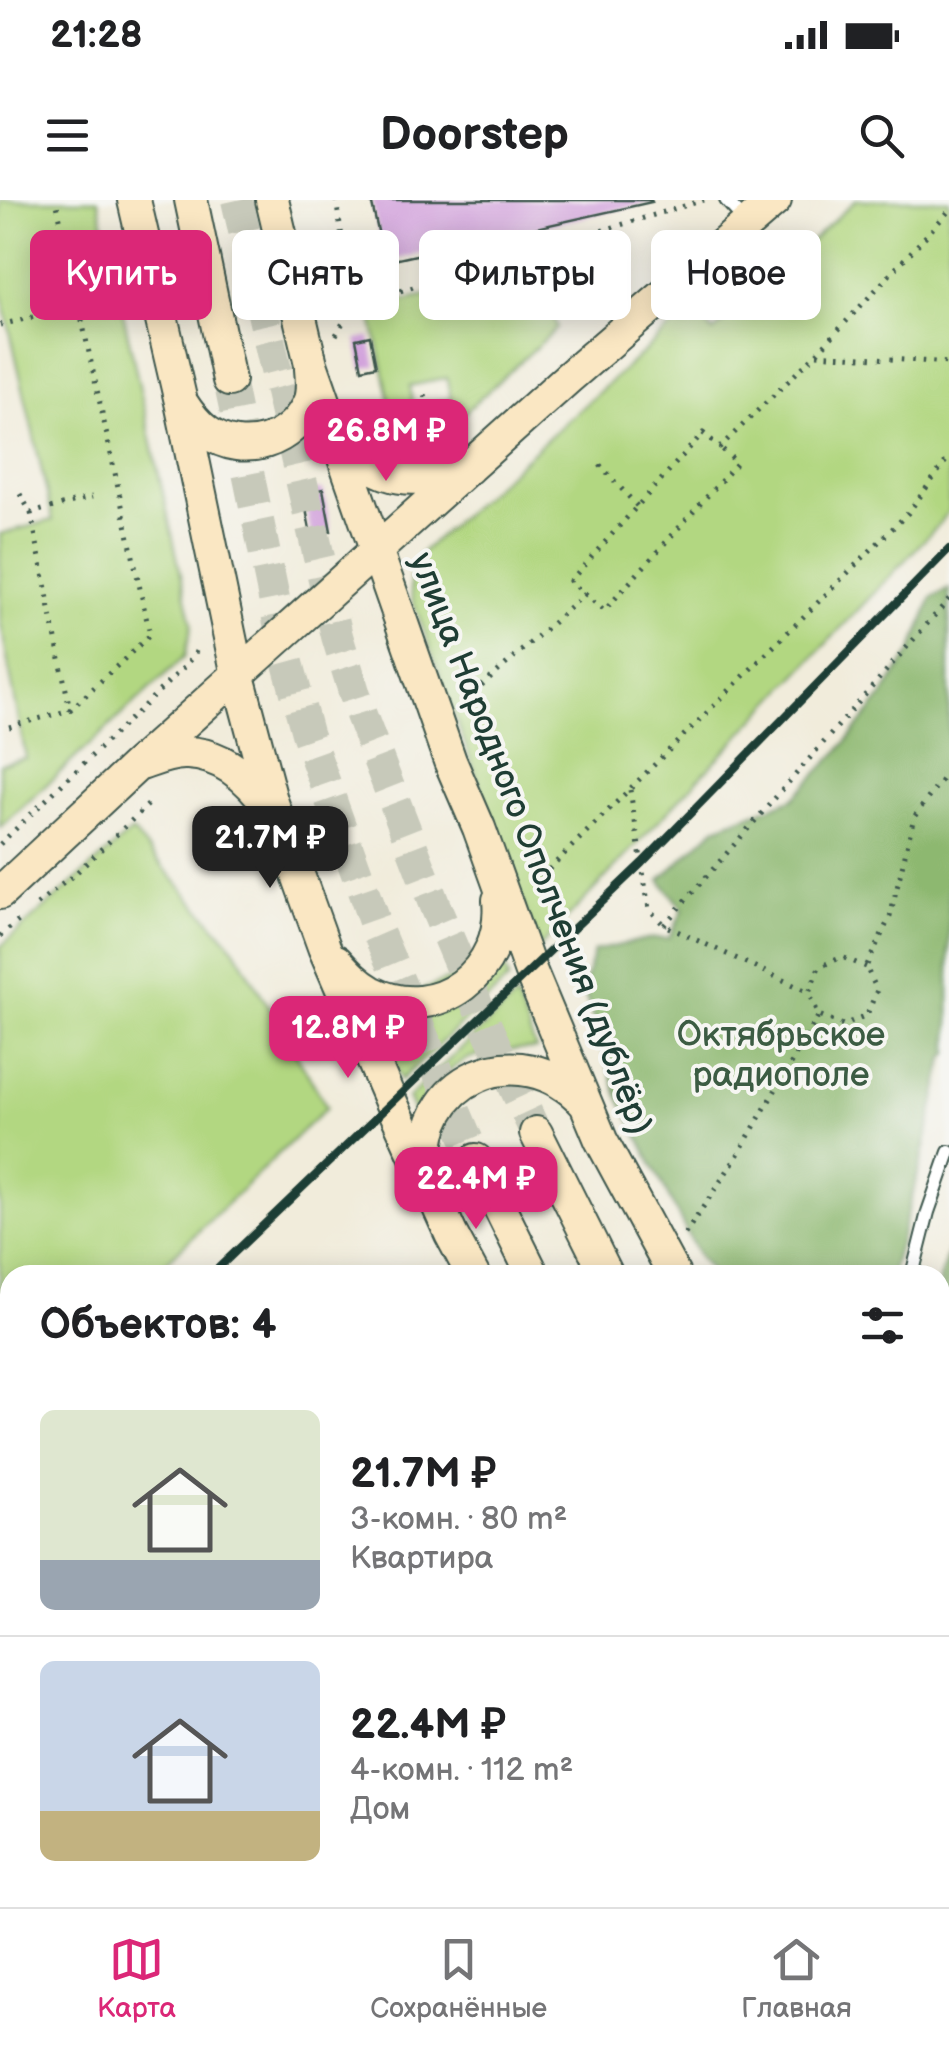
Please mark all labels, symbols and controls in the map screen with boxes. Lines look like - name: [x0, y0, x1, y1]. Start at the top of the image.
- text: 21:28: [50, 13, 143, 58]
- icon: menu: [40, 108, 95, 163]
- text: Doorstep: [380, 108, 569, 163]
- icon: search: [854, 108, 909, 163]
- chip: Купить: [30, 230, 212, 320]
- chip: Снять: [232, 230, 399, 320]
- chip: Фильтры: [419, 230, 631, 320]
- chip: Новое: [651, 230, 821, 320]
- pin: 26.8M ₽: [294, 399, 478, 484]
- text: 26.8M ₽: [326, 412, 446, 451]
- street label: улица Народного Ополчения (дублёр): [399, 546, 662, 1141]
- pin: 21.7M ₽: [178, 806, 362, 891]
- text: 21.7M ₽: [214, 819, 326, 858]
- pin: 12.8M ₽: [256, 996, 440, 1081]
- text: 12.8M ₽: [291, 1009, 405, 1048]
- park label: Октябрьское радиополе: [677, 1014, 885, 1097]
- pin: 22.4M ₽: [384, 1147, 568, 1232]
- text: 22.4M ₽: [416, 1160, 536, 1199]
- icon: filters: [855, 1298, 910, 1353]
- text: Объектов: 4: [40, 1300, 277, 1351]
- text: 21.7M ₽: [350, 1449, 496, 1500]
- icon: home: [120, 1450, 240, 1570]
- text: 3-комн. · 80 m²: [350, 1500, 567, 1539]
- text: Квартира: [350, 1539, 493, 1578]
- text: 22.4M ₽: [350, 1700, 506, 1751]
- icon: home: [120, 1701, 240, 1821]
- text: 4-комн. · 112 m²: [350, 1751, 573, 1790]
- text: Дом: [350, 1790, 410, 1829]
- tab: Карта: [97, 1932, 176, 2025]
- tab: Сохранённые: [370, 1932, 547, 2025]
- tab: Главная: [741, 1932, 852, 2025]

